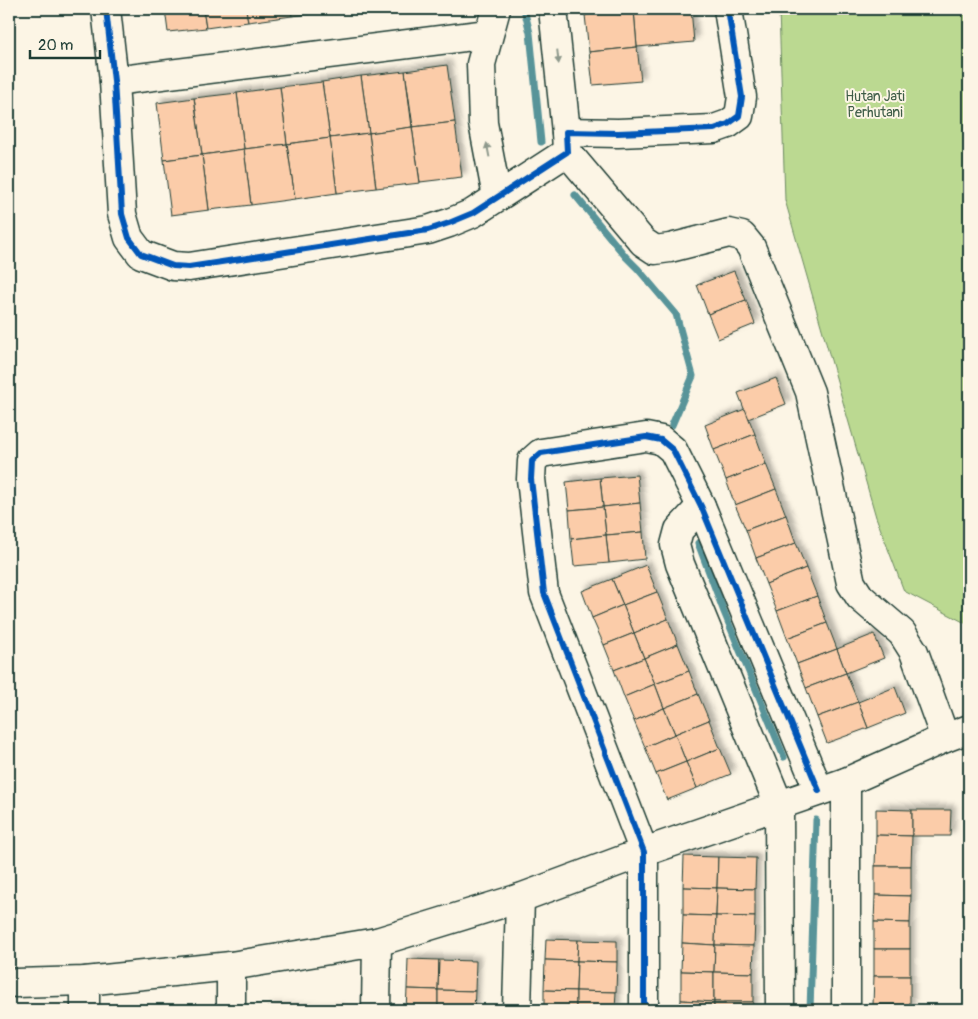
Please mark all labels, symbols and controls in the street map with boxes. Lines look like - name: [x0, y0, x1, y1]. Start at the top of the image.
- scale bar: [30, 28, 100, 60]
- text: 20 m: [38, 36, 73, 55]
- one-way arrow: [554, 50, 562, 66]
- park label: Hutan Jati Perhutani: [845, 88, 905, 121]
- one-way arrow: [484, 142, 492, 157]

